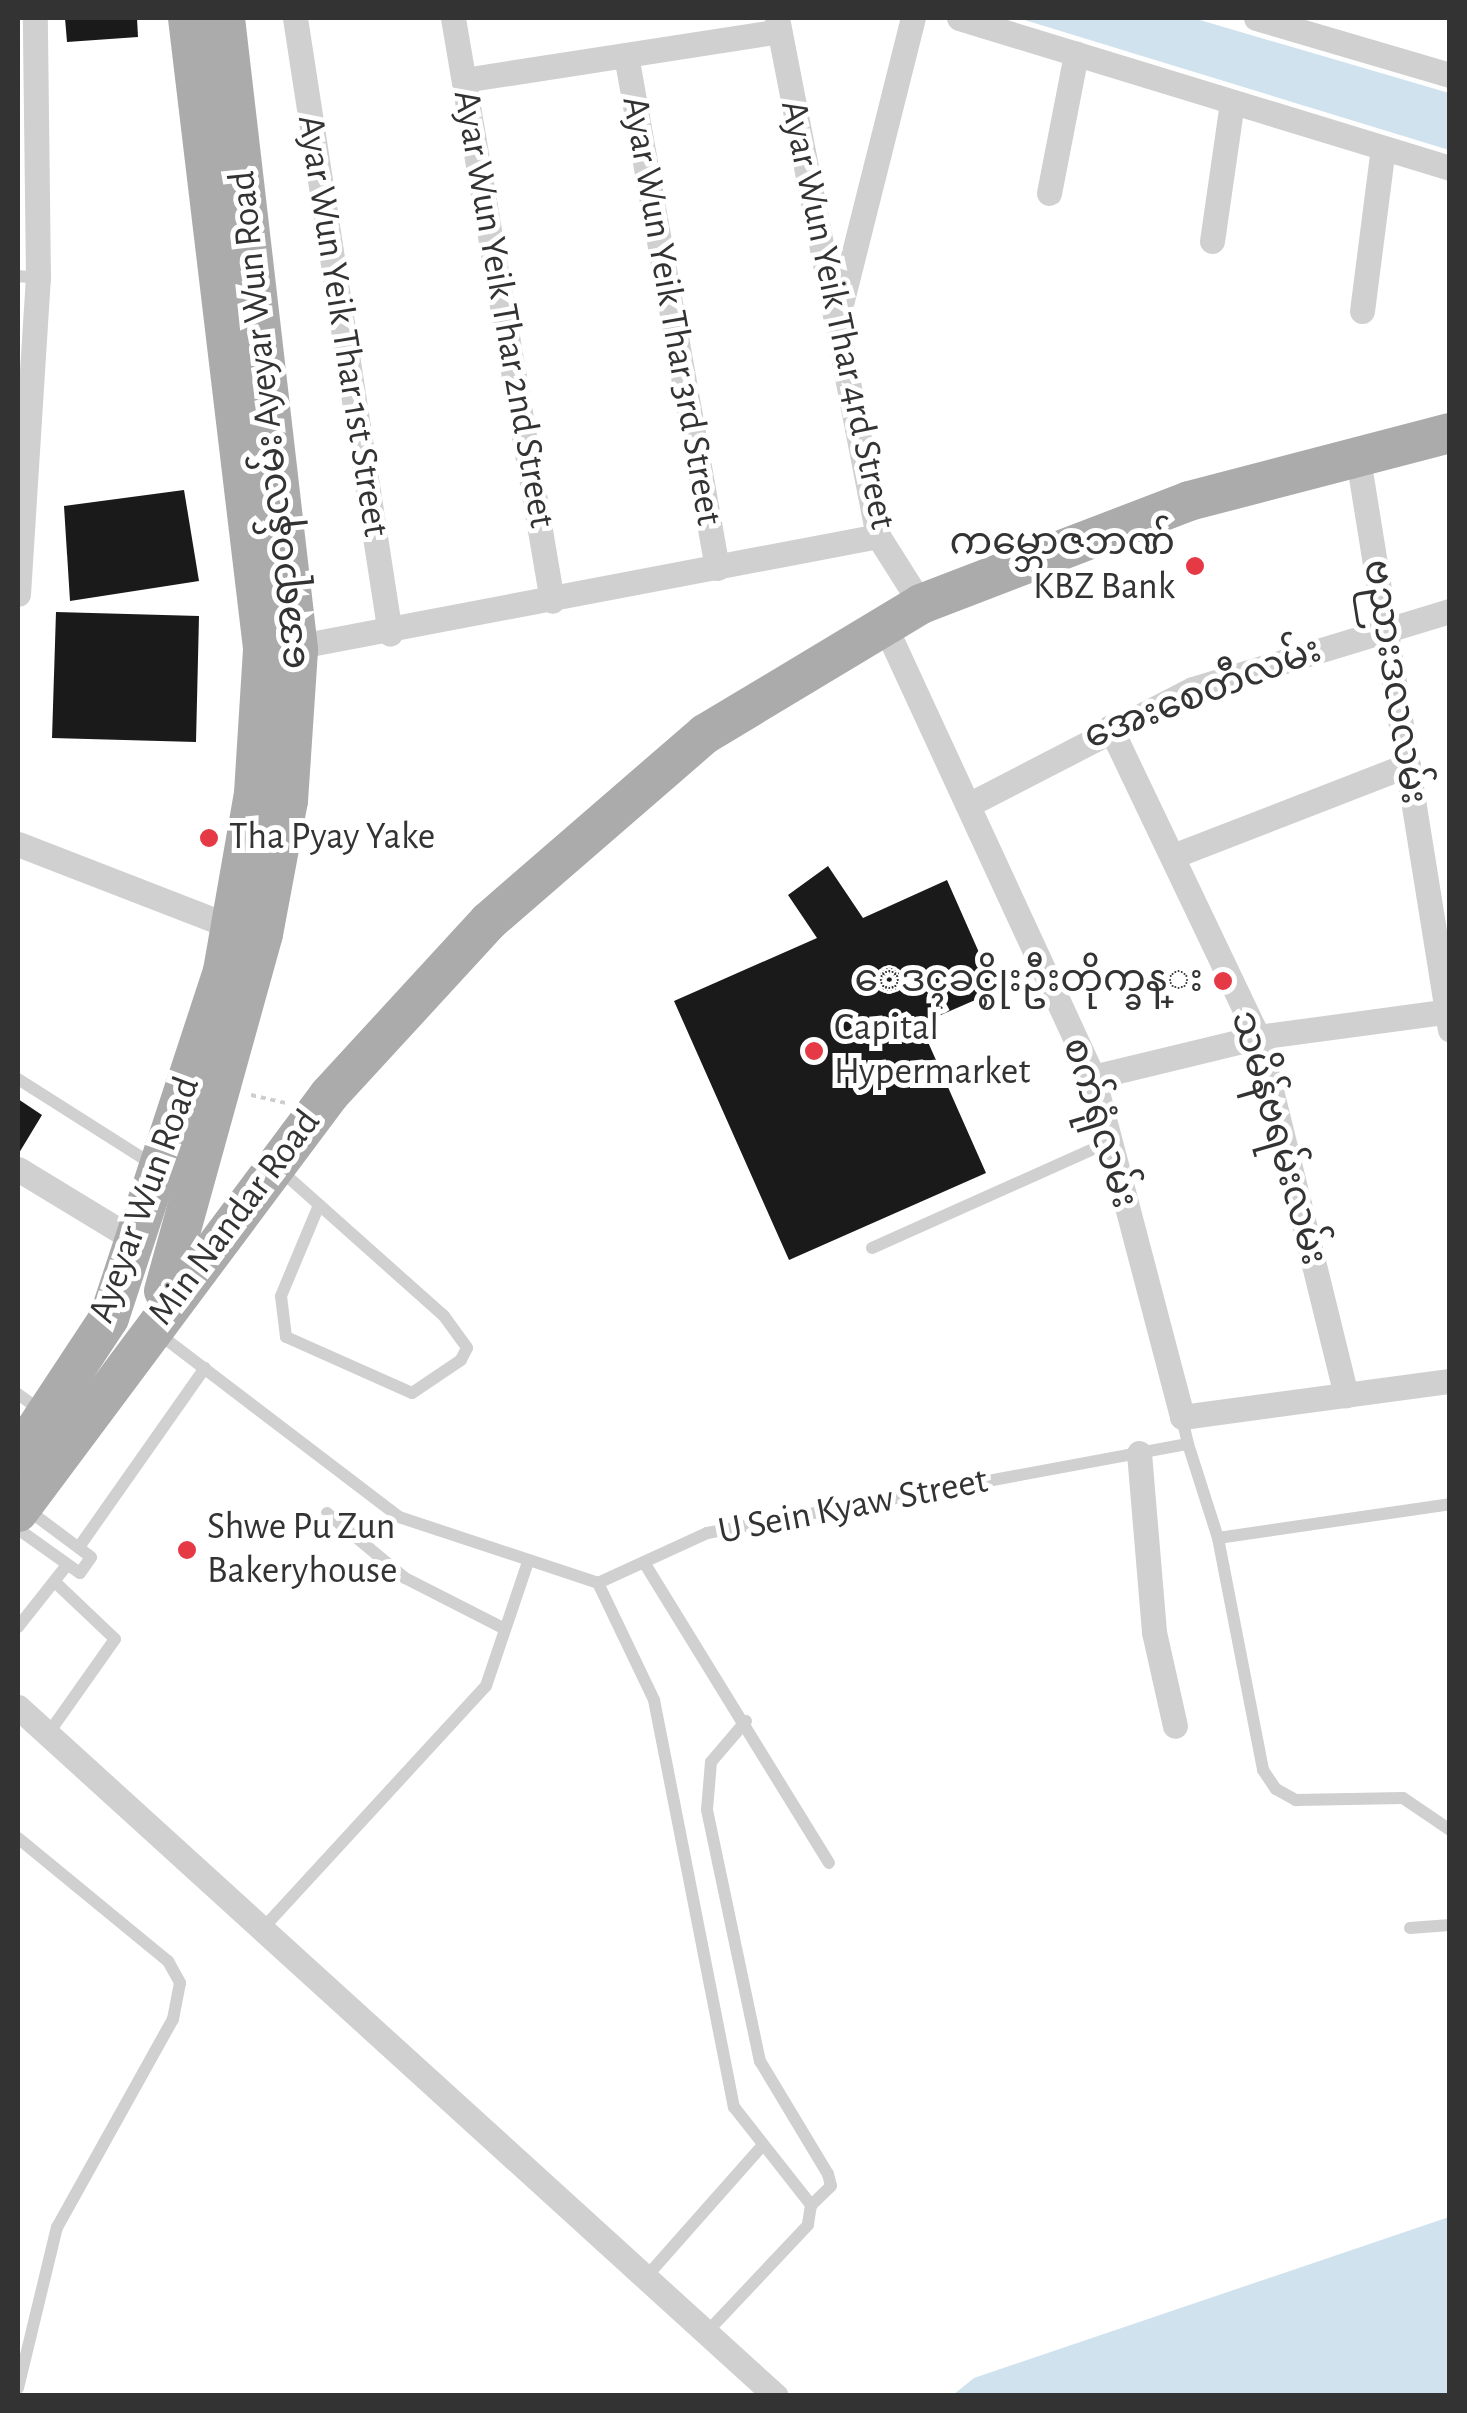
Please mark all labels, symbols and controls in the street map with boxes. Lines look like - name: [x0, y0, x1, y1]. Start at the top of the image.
- street label: Ayar Wun Yeik Thar 2nd Street: [442, 87, 564, 531]
- street label: Ayar Wun Yeik Thar 3rd Street: [611, 93, 731, 529]
- street label: Ayar Wun Yeik Thar 4rd Street: [769, 96, 905, 534]
- street label: Ayar Wun Yeik Thar 1st Street: [286, 112, 398, 540]
- street label: အေရာဝန်လမ်း Ayeyar Wun Road: [220, 168, 318, 672]
- place label: ကမ္ဘောဇဘဏ် KBZ Bank: [949, 521, 1175, 610]
- marker: ကမ္ဘောဇဘဏ် KBZ Bank: [1184, 555, 1206, 577]
- street label: ဗညားဒလလမ်း: [1352, 556, 1436, 808]
- street label: အေးစေတီလမ်း: [1078, 628, 1328, 760]
- place label: Tha Pyay Yake: [229, 815, 435, 861]
- marker: Tha Pyay Yake: [198, 827, 220, 849]
- place label: ေဒၚခင္စိုးဦးတိုက္ခန္း: [855, 958, 1203, 1004]
- marker: ေဒၚခင္စိုးဦးတိုက္ခန္း: [1212, 970, 1234, 992]
- place label: Capital Hypermarket: [834, 1006, 1030, 1096]
- street label: သမိန်ဗရမ်းလမ်း: [1220, 1006, 1336, 1270]
- street label: စက်ရုံလမ်း: [1052, 1032, 1146, 1214]
- marker: Capital Hypermarket: [803, 1040, 825, 1062]
- street label: Ayeyar Wun Road: [79, 1071, 211, 1329]
- street label: Min Nandar Road: [139, 1101, 331, 1335]
- street label: U Sein Kyaw Street: [714, 1459, 992, 1555]
- place label: Shwe Pu Zun Bakeryhouse: [207, 1505, 398, 1595]
- marker: Shwe Pu Zun Bakeryhouse: [176, 1539, 198, 1561]

